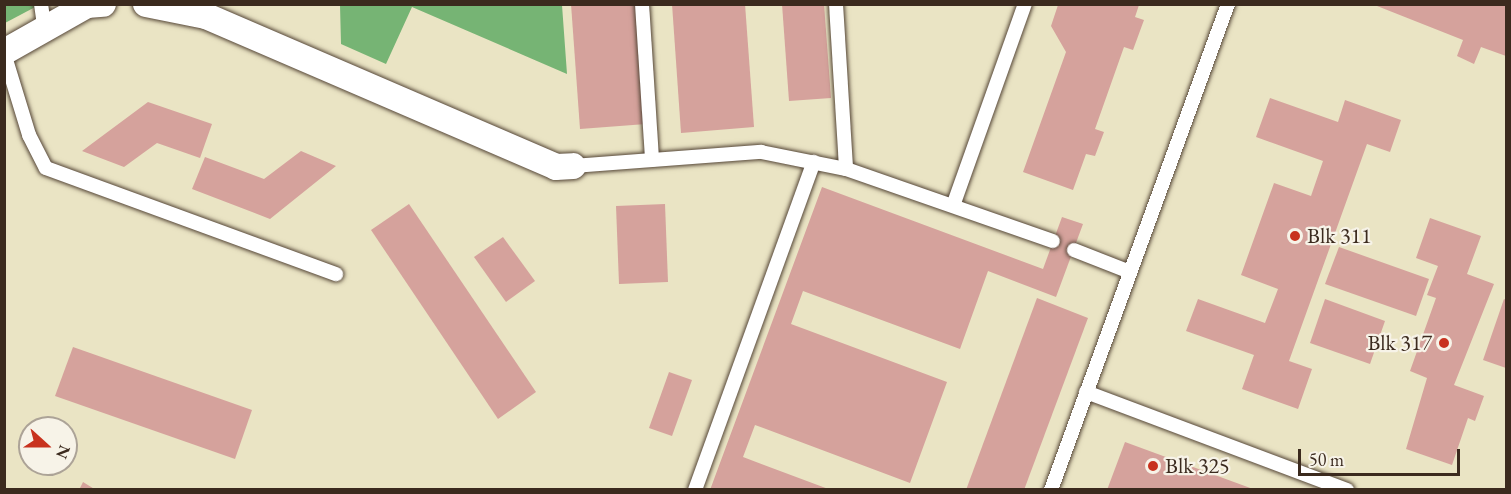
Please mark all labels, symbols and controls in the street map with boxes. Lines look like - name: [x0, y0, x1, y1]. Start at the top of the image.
- place label: Blk 311: [1307, 223, 1372, 249]
- marker: Blk 311: [1288, 229, 1302, 243]
- place label: Blk 317: [1367, 330, 1432, 356]
- marker: Blk 317: [1437, 336, 1451, 350]
- north arrow: [18, 416, 78, 476]
- scale bar: [1301, 437, 1463, 475]
- text: N: [51, 442, 76, 462]
- text: 50 m: [1309, 448, 1344, 471]
- place label: Blk 325: [1165, 453, 1230, 479]
- marker: Blk 325: [1146, 459, 1160, 473]

